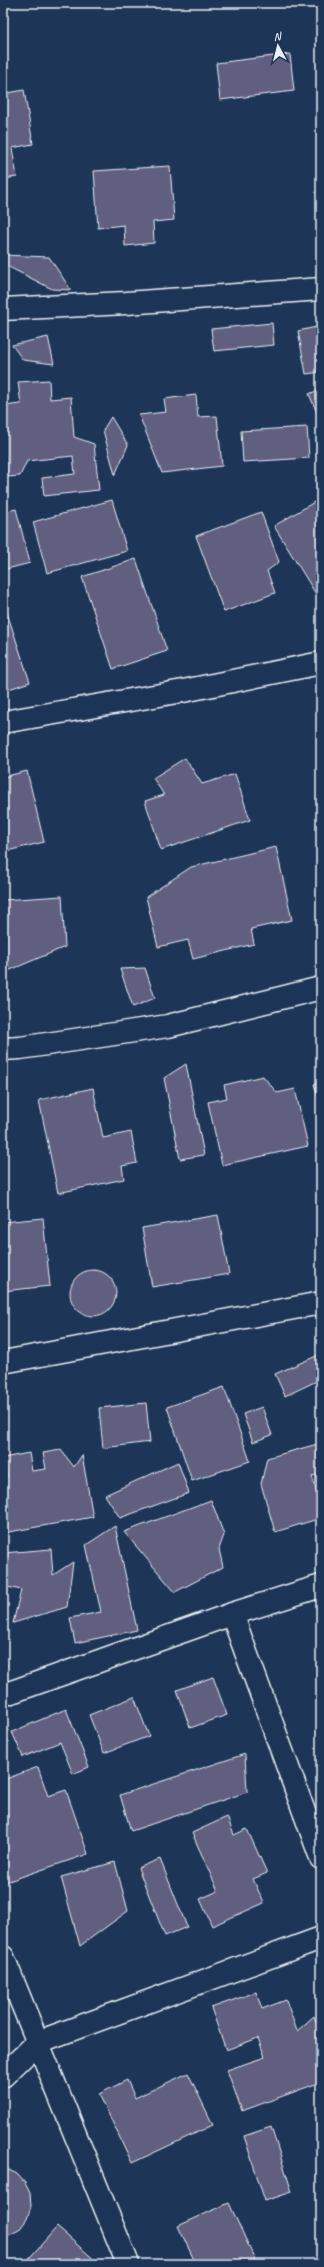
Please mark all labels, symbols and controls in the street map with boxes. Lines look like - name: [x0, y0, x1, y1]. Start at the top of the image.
- north arrow: [258, 26, 298, 66]
- text: N: [273, 28, 283, 43]

